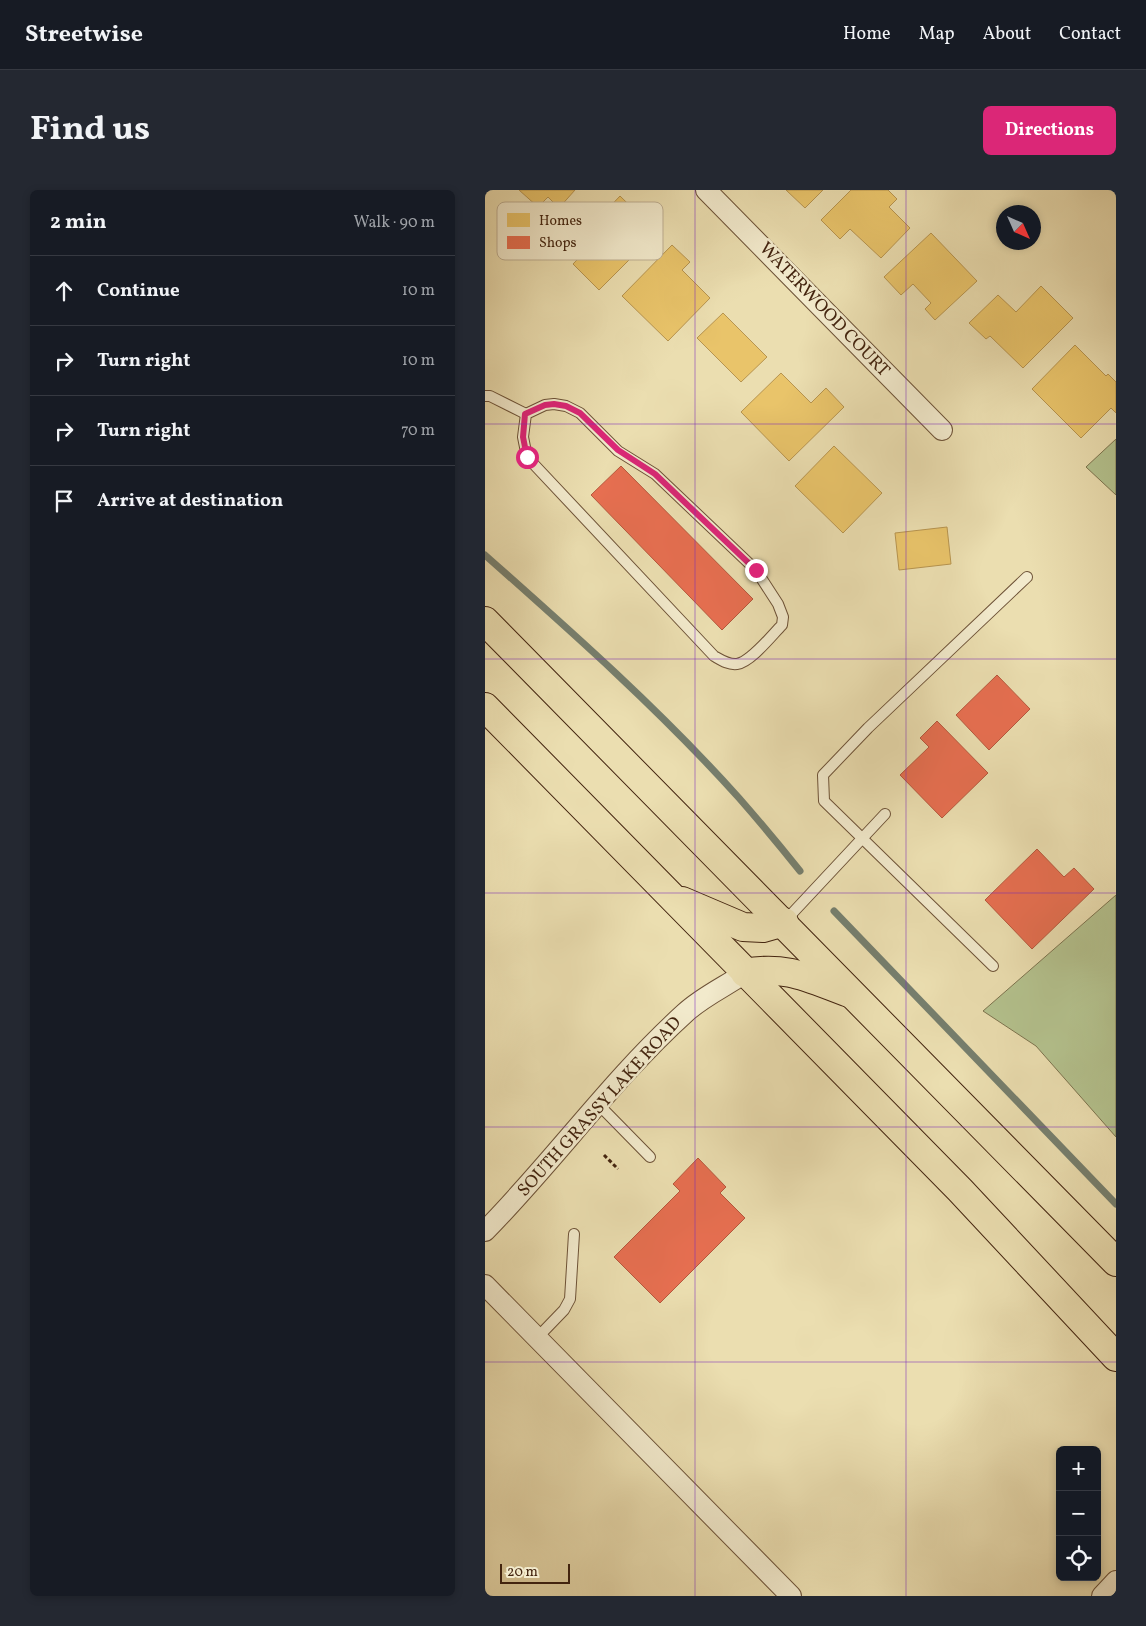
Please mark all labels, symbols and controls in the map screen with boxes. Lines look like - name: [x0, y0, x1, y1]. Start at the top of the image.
- text: Streetwise: [25, 18, 143, 52]
- text: Home: [843, 22, 891, 47]
- text: Map: [919, 22, 955, 47]
- text: About: [983, 22, 1031, 47]
- text: Contact: [1059, 22, 1121, 47]
- text: Find us: [30, 106, 150, 154]
- button: Directions: [983, 106, 1116, 155]
- legend: [497, 202, 663, 260]
- north arrow: [996, 205, 1041, 250]
- text: 2 min: [50, 208, 107, 237]
- text: Walk · 90 m: [353, 212, 435, 234]
- text: Homes: [539, 212, 582, 231]
- text: Shops: [539, 234, 577, 253]
- street label: WATERWOOD COURT: [753, 237, 895, 383]
- icon: ahead: [50, 277, 78, 305]
- text: Continue: [97, 278, 180, 304]
- text: 10 m: [402, 280, 435, 302]
- icon: right: [50, 347, 78, 375]
- text: Turn right: [97, 348, 190, 374]
- text: 10 m: [402, 350, 435, 372]
- icon: right: [50, 417, 78, 445]
- text: Turn right: [97, 418, 190, 444]
- text: 70 m: [401, 420, 435, 442]
- route start: [516, 446, 539, 469]
- icon: arrive: [50, 487, 78, 515]
- text: Arrive at destination: [97, 488, 283, 514]
- route end: [745, 559, 768, 582]
- street label: SOUTH GRASSY LAKE ROAD: [512, 1011, 688, 1203]
- map controls: [1056, 1446, 1101, 1581]
- button: +: [1056, 1446, 1101, 1491]
- button: −: [1056, 1491, 1101, 1536]
- button: locate: [1056, 1536, 1101, 1581]
- scale bar: [500, 1561, 570, 1584]
- text: 20 m: [507, 1563, 538, 1582]

